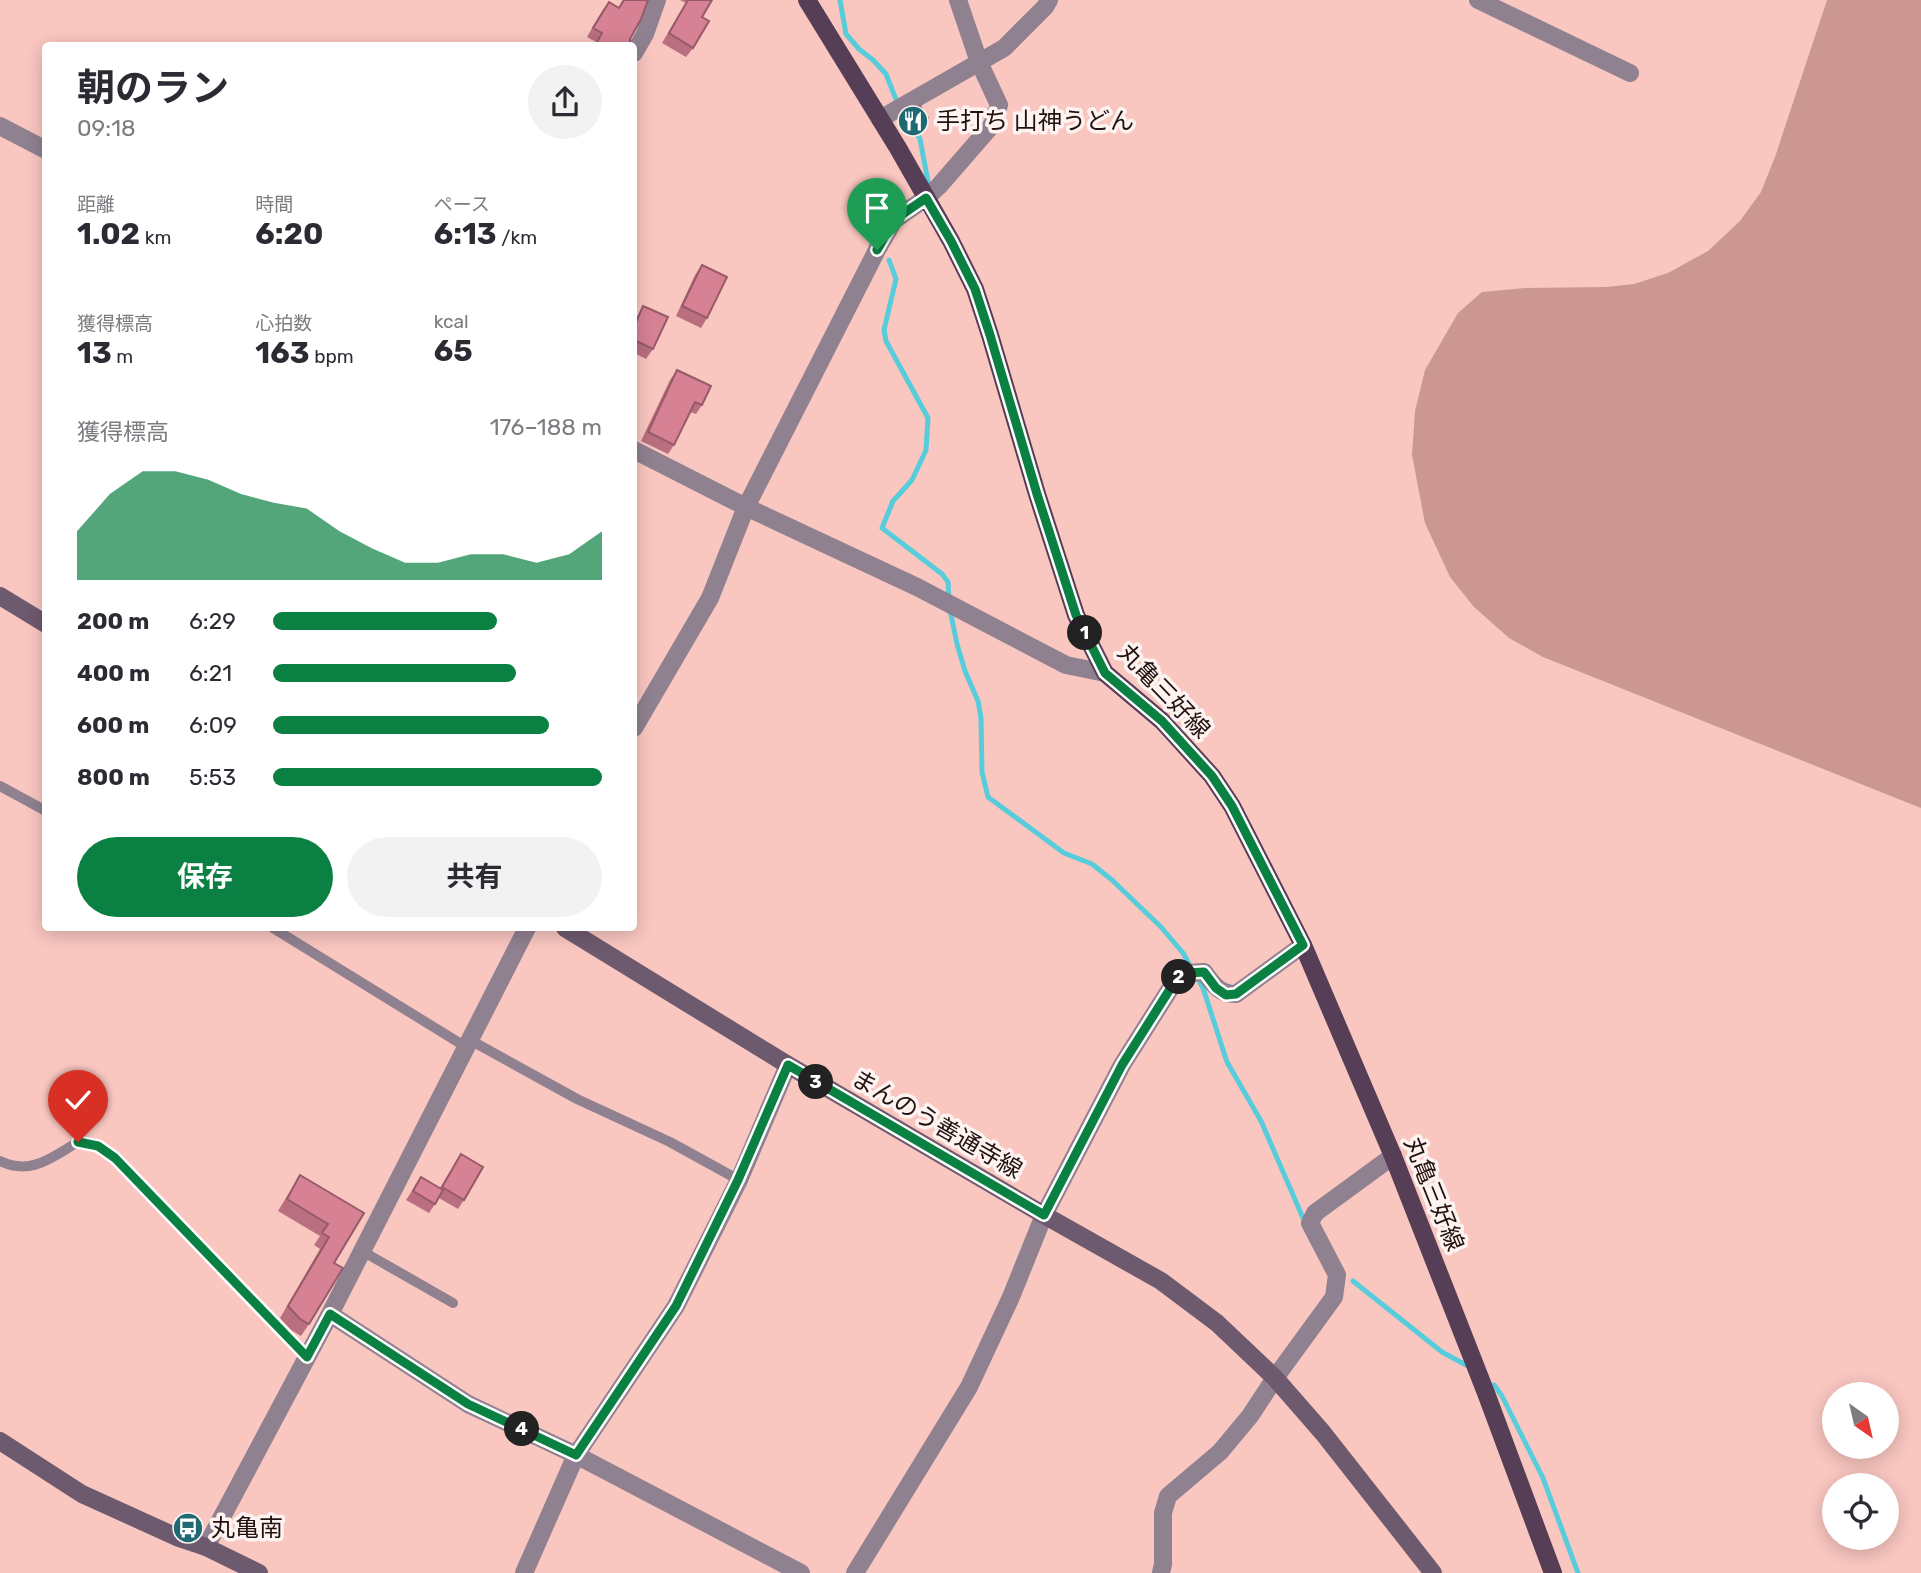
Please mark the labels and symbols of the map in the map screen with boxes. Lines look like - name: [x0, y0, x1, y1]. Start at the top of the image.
- restaurant icon: 手打ち 山神うどん: [896, 104, 930, 138]
- place label: 手打ち 山神うどん: [936, 107, 1134, 135]
- pin: [847, 178, 907, 250]
- pin: 1: [1068, 616, 1102, 650]
- street label: 丸亀三好線: [1112, 638, 1216, 744]
- pin: 2: [1162, 960, 1196, 995]
- pin: 3: [798, 1064, 834, 1100]
- street label: まんのう善通寺線: [847, 1064, 1027, 1184]
- pin: [48, 1070, 108, 1142]
- street label: 丸亀三好線: [1399, 1133, 1469, 1255]
- north arrow: [1822, 1382, 1899, 1460]
- pin: 4: [504, 1412, 540, 1446]
- bus stop icon: 丸亀南: [171, 1511, 205, 1545]
- place label: 丸亀南: [211, 1514, 283, 1542]

